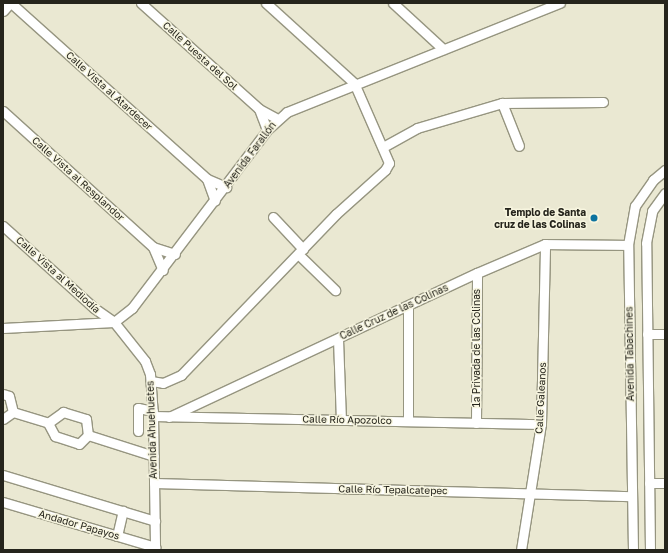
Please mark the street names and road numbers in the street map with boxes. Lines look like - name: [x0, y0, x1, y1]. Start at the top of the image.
- street label: Calle Puesta del Sol: [160, 19, 240, 93]
- street label: Calle Vista al Atardecer: [63, 49, 155, 133]
- street label: Avenida Farallón: [221, 120, 279, 190]
- street label: Calle Vista al Resplandor: [29, 134, 127, 224]
- street label: Calle Vista al Mediodía: [14, 234, 102, 316]
- street label: Calle Cruz de las Colinas: [338, 282, 450, 342]
- street label: 1ª Privada de las Colinas: [471, 289, 483, 407]
- street label: Avenida Tabachines: [623, 307, 637, 401]
- street label: Calle Galeanos: [533, 362, 549, 434]
- street label: Avenida Ahuehuetes: [144, 381, 160, 479]
- street label: Calle Río Apozolco: [302, 413, 392, 427]
- street label: Calle Río Tepalcatepec: [338, 483, 448, 497]
- street label: Andador Papayos: [37, 508, 121, 542]

